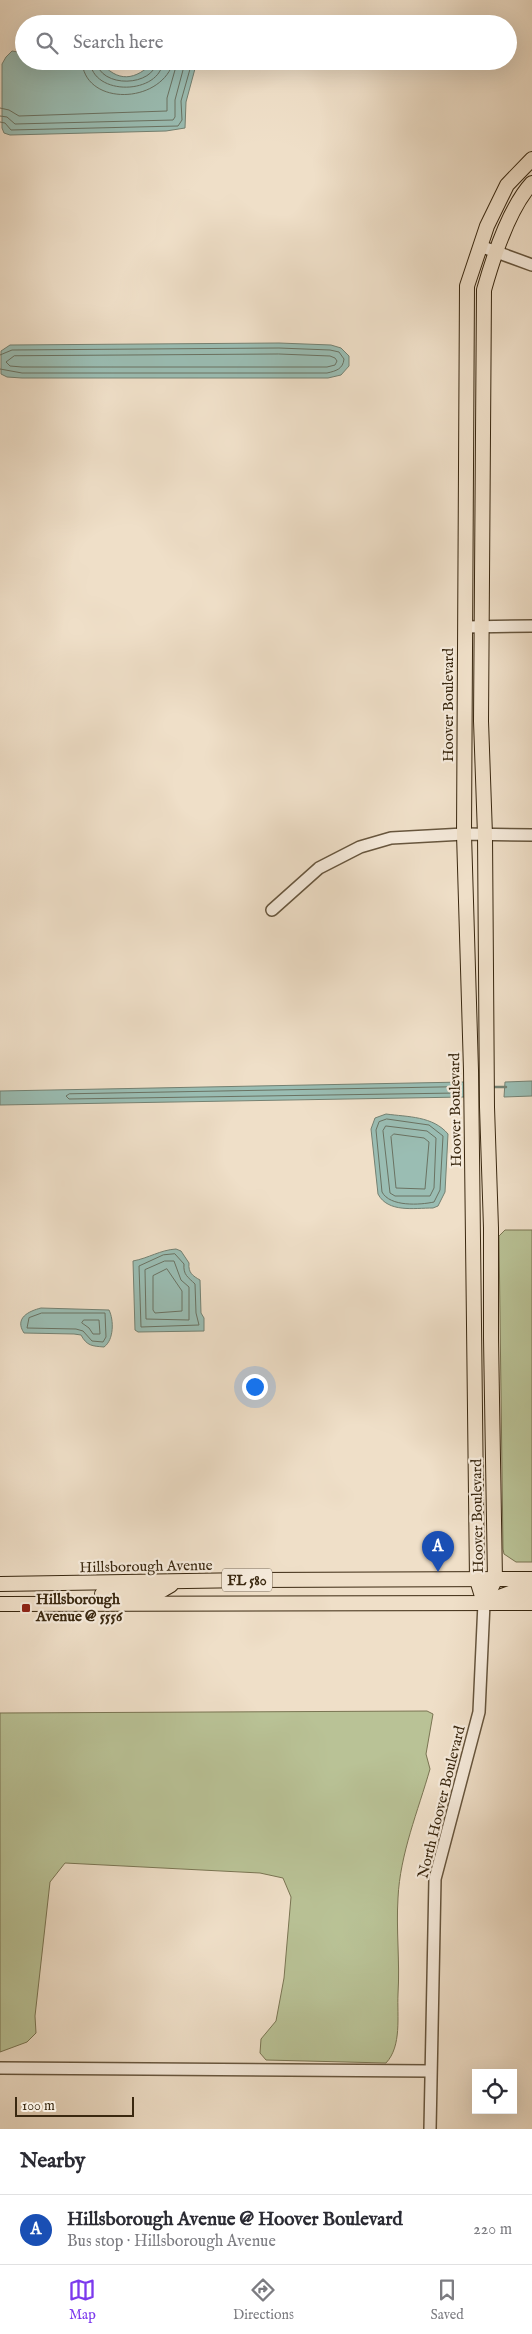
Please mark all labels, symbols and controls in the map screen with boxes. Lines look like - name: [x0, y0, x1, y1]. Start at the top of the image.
- search box: [15, 15, 517, 70]
- icon: search: [33, 29, 61, 57]
- text: Search here: [73, 31, 164, 55]
- street label: Hoover Boulevard: [439, 647, 458, 762]
- street label: Hoover Boulevard: [445, 1052, 466, 1167]
- your location: [242, 1374, 268, 1400]
- street label: Hoover Boulevard: [467, 1458, 488, 1573]
- pin: A: [422, 1531, 454, 1572]
- street label: Hillsborough Avenue: [79, 1556, 213, 1577]
- road number: FL 580: [222, 1568, 272, 1592]
- place label: Hillsborough Avenue @ 5556: [35, 1590, 123, 1626]
- marker: Hillsborough Avenue @ 5556: [20, 1602, 32, 1614]
- street label: North Hoover Boulevard: [413, 1723, 470, 1880]
- map controls: [472, 2069, 517, 2114]
- button: locate: [472, 2069, 517, 2114]
- scale bar: [15, 2094, 134, 2117]
- text: 100 m: [22, 2097, 55, 2115]
- text: Nearby: [20, 2148, 85, 2175]
- text: Hillsborough Avenue @ Hoover Boulevard: [67, 2208, 403, 2232]
- text: A: [31, 2220, 41, 2240]
- text: 220 m: [473, 2220, 512, 2240]
- text: Bus stop · Hillsborough Avenue: [67, 2232, 276, 2252]
- tab: Map: [68, 2276, 96, 2324]
- tab: Directions: [233, 2276, 294, 2324]
- tab: Saved: [431, 2276, 464, 2324]

